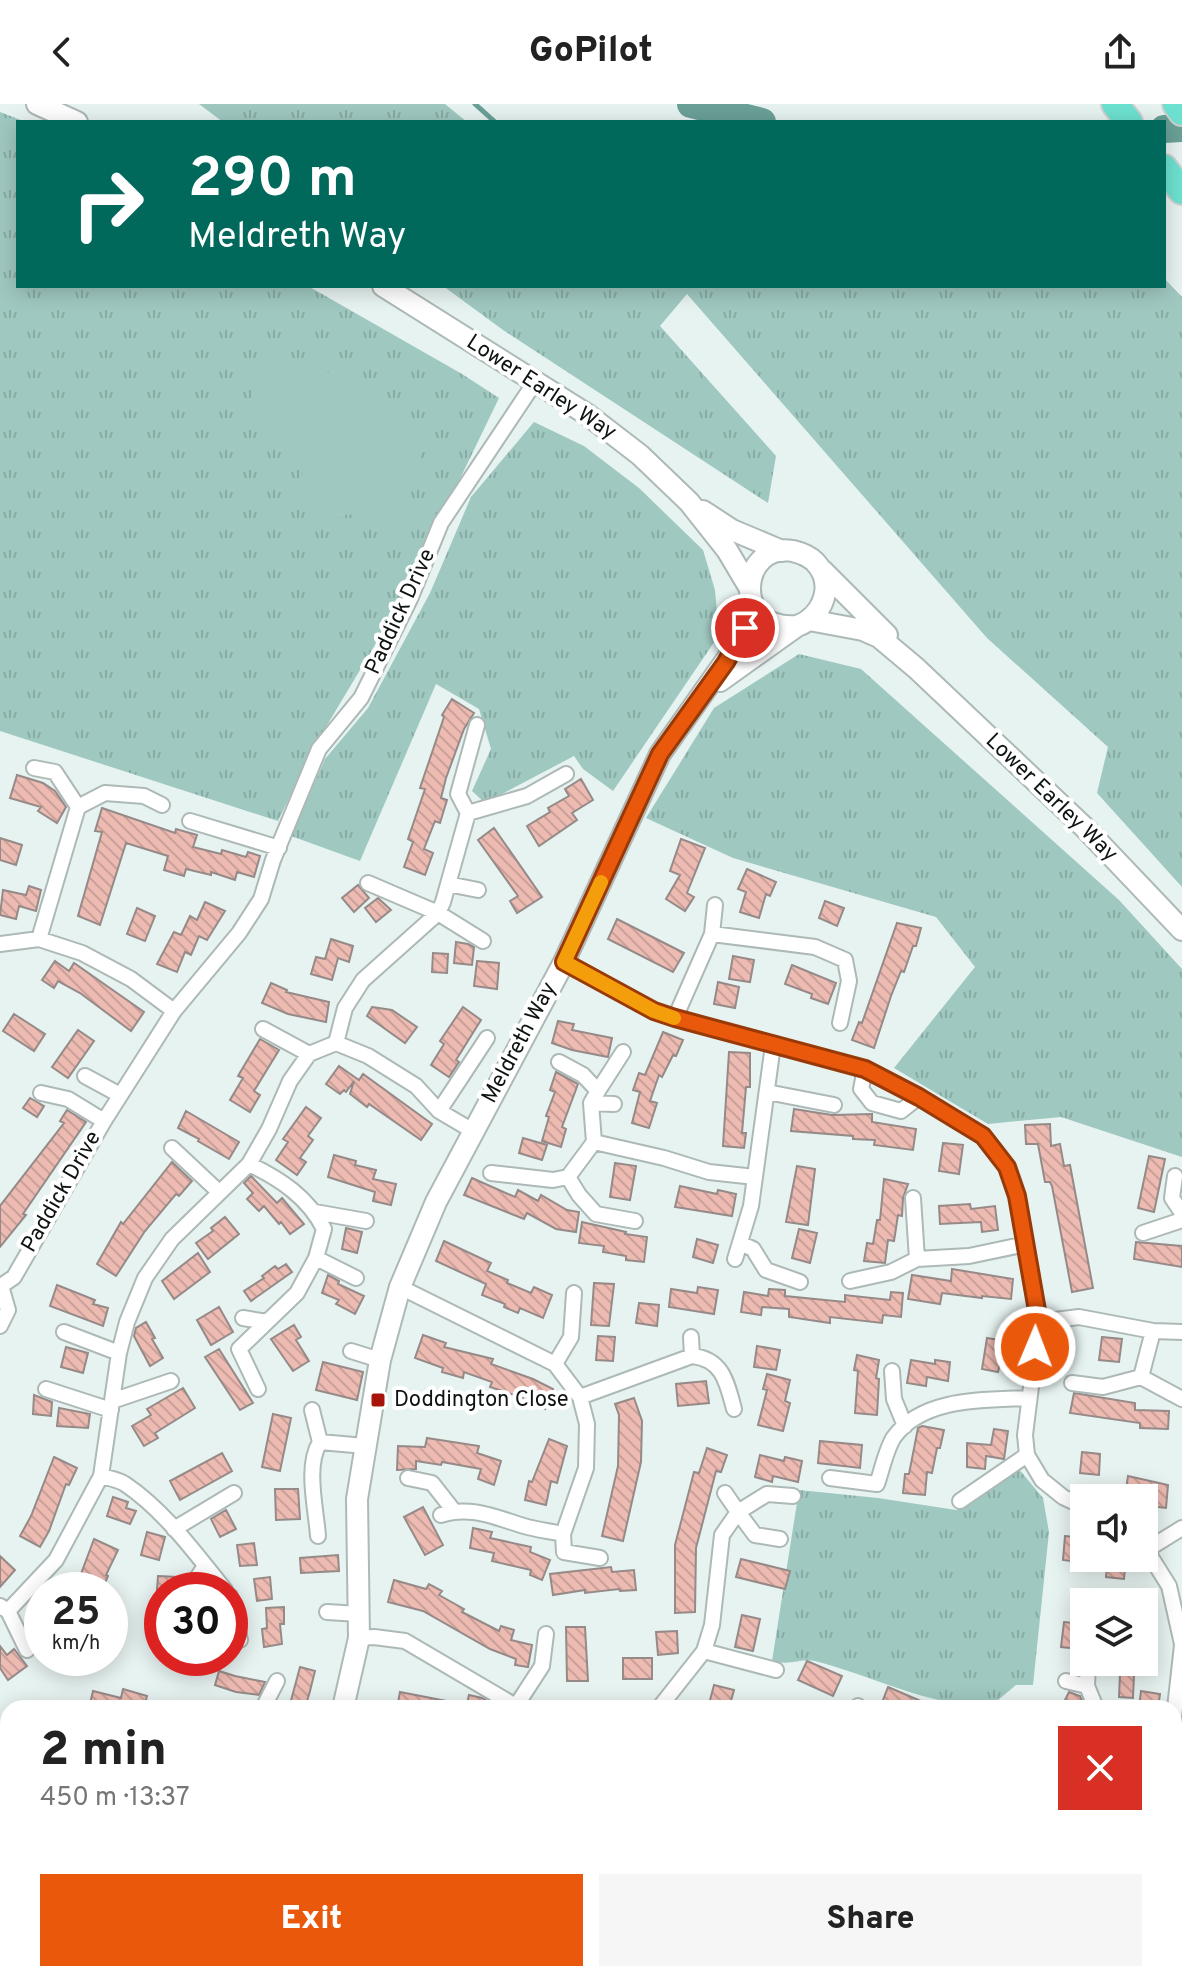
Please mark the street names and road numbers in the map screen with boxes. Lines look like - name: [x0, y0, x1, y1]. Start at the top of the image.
- street label: Lower Earley Way: [461, 329, 621, 447]
- street label: Paddick Drive: [360, 545, 442, 679]
- street label: Lower Earley Way: [979, 728, 1123, 868]
- street label: Meldreth Way: [477, 978, 563, 1108]
- street label: Paddick Drive: [16, 1127, 108, 1257]

